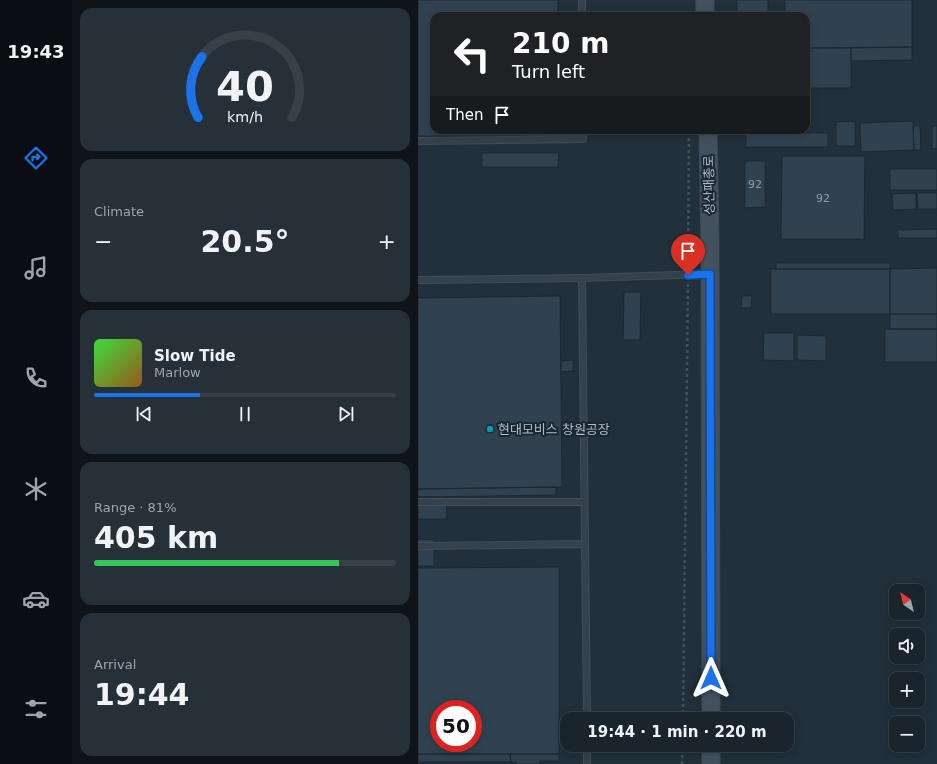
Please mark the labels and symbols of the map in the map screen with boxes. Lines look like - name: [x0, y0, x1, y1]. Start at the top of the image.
- street label: 성산패총로: [701, 155, 717, 215]
- house number: 92: [748, 178, 762, 191]
- house number: 92: [816, 192, 830, 205]
- pin: [671, 234, 705, 275]
- place label: 현대모비스 창원공장: [498, 422, 610, 437]
- marker: 현대모비스 창원공장: [485, 424, 495, 434]
- north arrow: [889, 584, 925, 620]
- position arrow: [690, 657, 732, 699]
- speed limit sign: 50: [430, 700, 482, 752]

